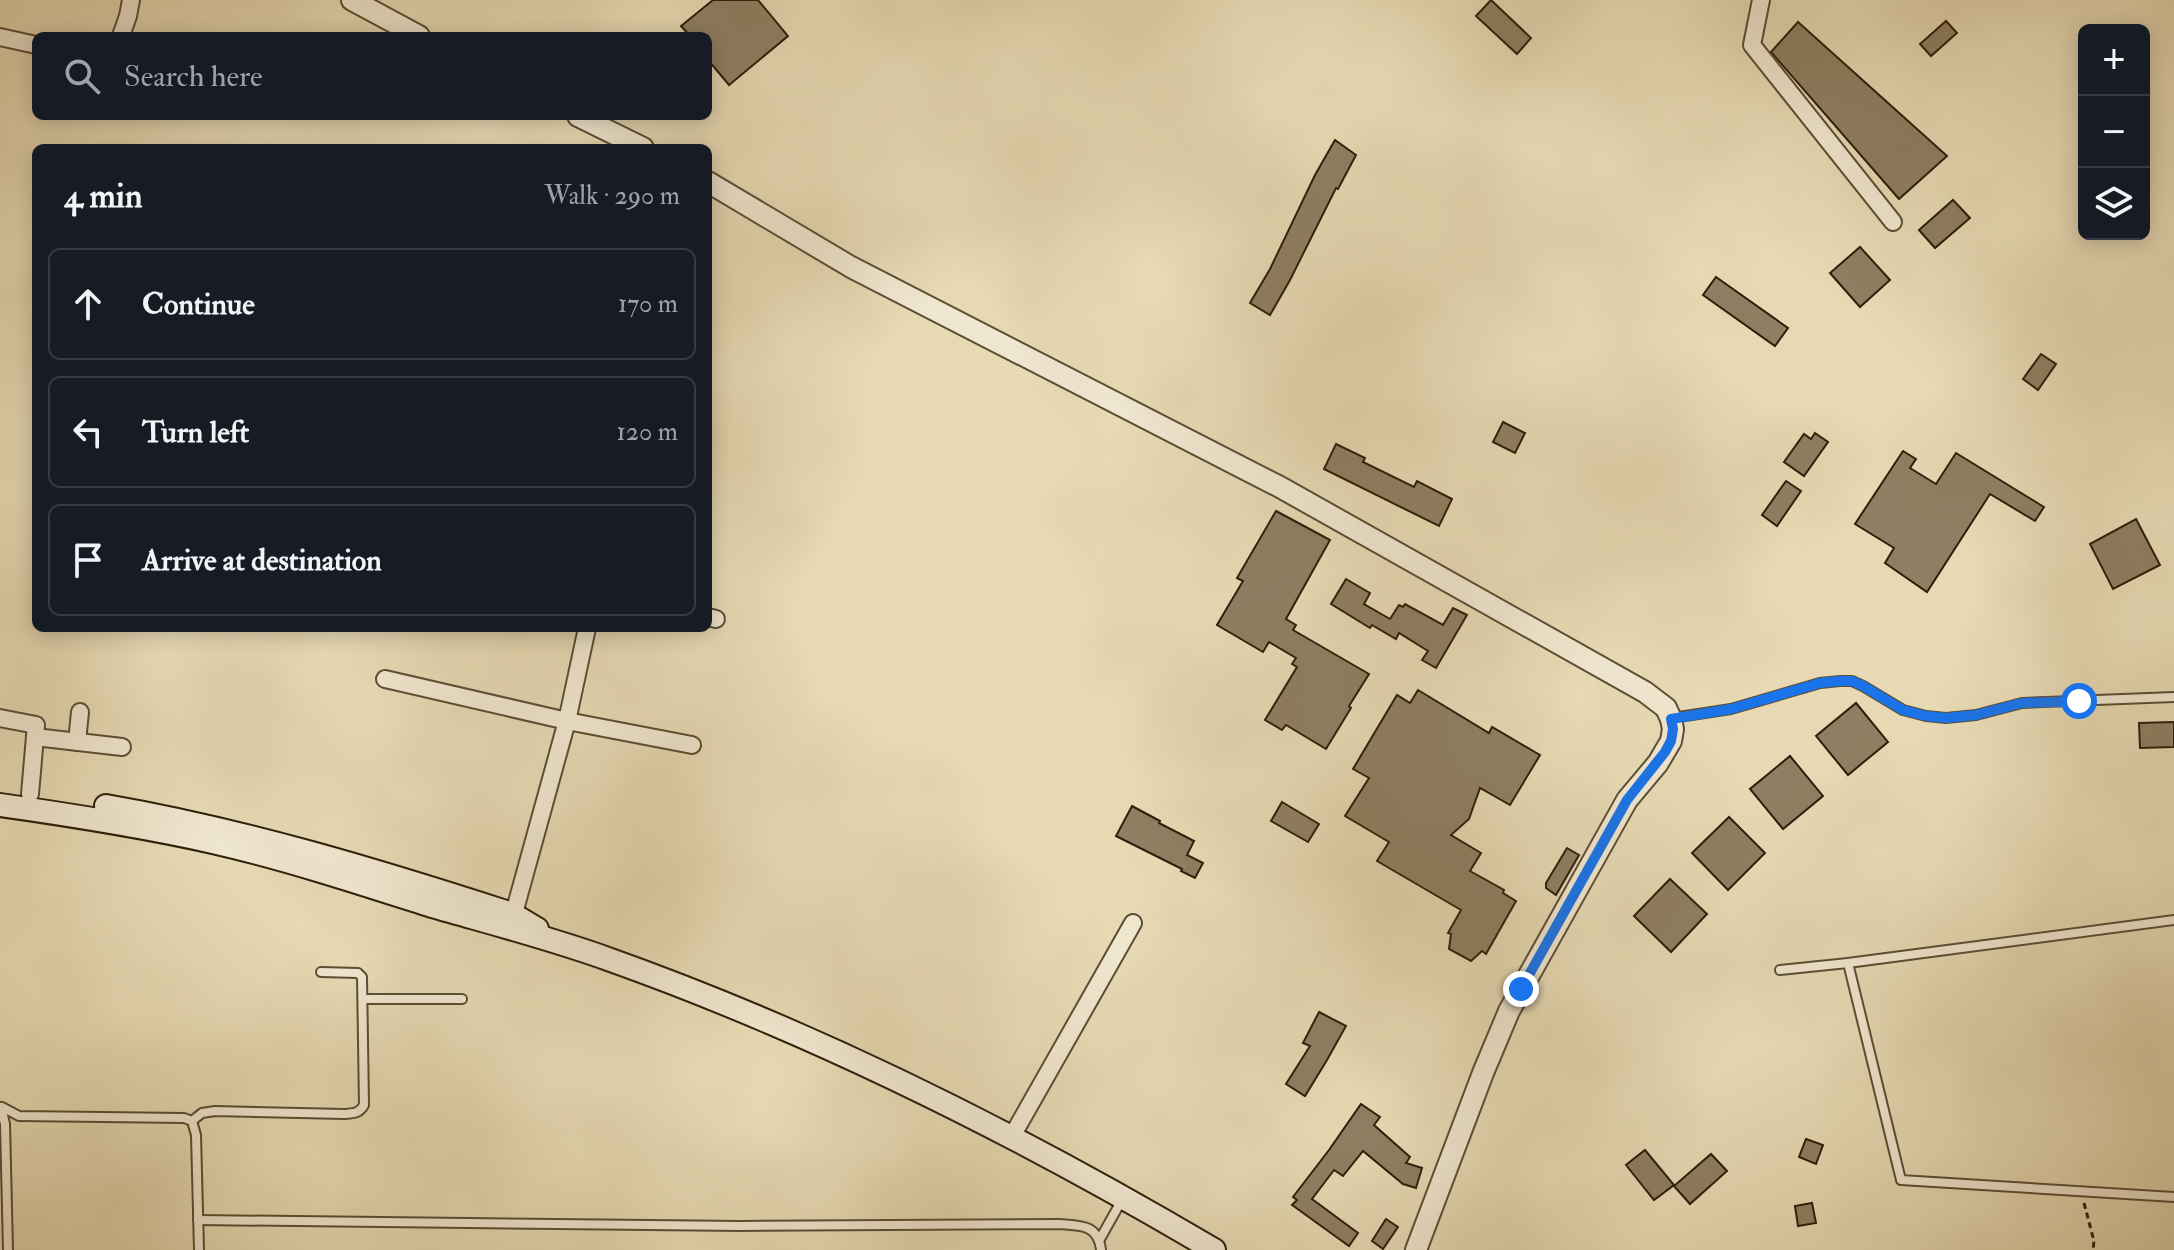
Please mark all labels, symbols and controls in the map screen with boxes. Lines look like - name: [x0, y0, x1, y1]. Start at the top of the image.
- map controls: [2078, 24, 2150, 240]
- button: +: [2078, 24, 2150, 96]
- search box: [32, 32, 712, 120]
- icon: search: [60, 54, 104, 98]
- text: Search here: [124, 58, 263, 95]
- button: −: [2078, 96, 2150, 168]
- button: layers: [2078, 168, 2150, 240]
- text: 4 min: [64, 175, 142, 218]
- text: Walk · 290 m: [545, 180, 680, 212]
- icon: ahead: [66, 282, 110, 326]
- text: Continue: [142, 286, 255, 323]
- text: 170 m: [618, 288, 678, 320]
- icon: left: [66, 410, 110, 454]
- text: Turn left: [142, 414, 249, 451]
- text: 120 m: [617, 416, 678, 448]
- icon: arrive: [66, 538, 110, 582]
- text: Arrive at destination: [142, 542, 382, 579]
- route start: [2061, 683, 2097, 719]
- route end: [1503, 971, 1539, 1007]

